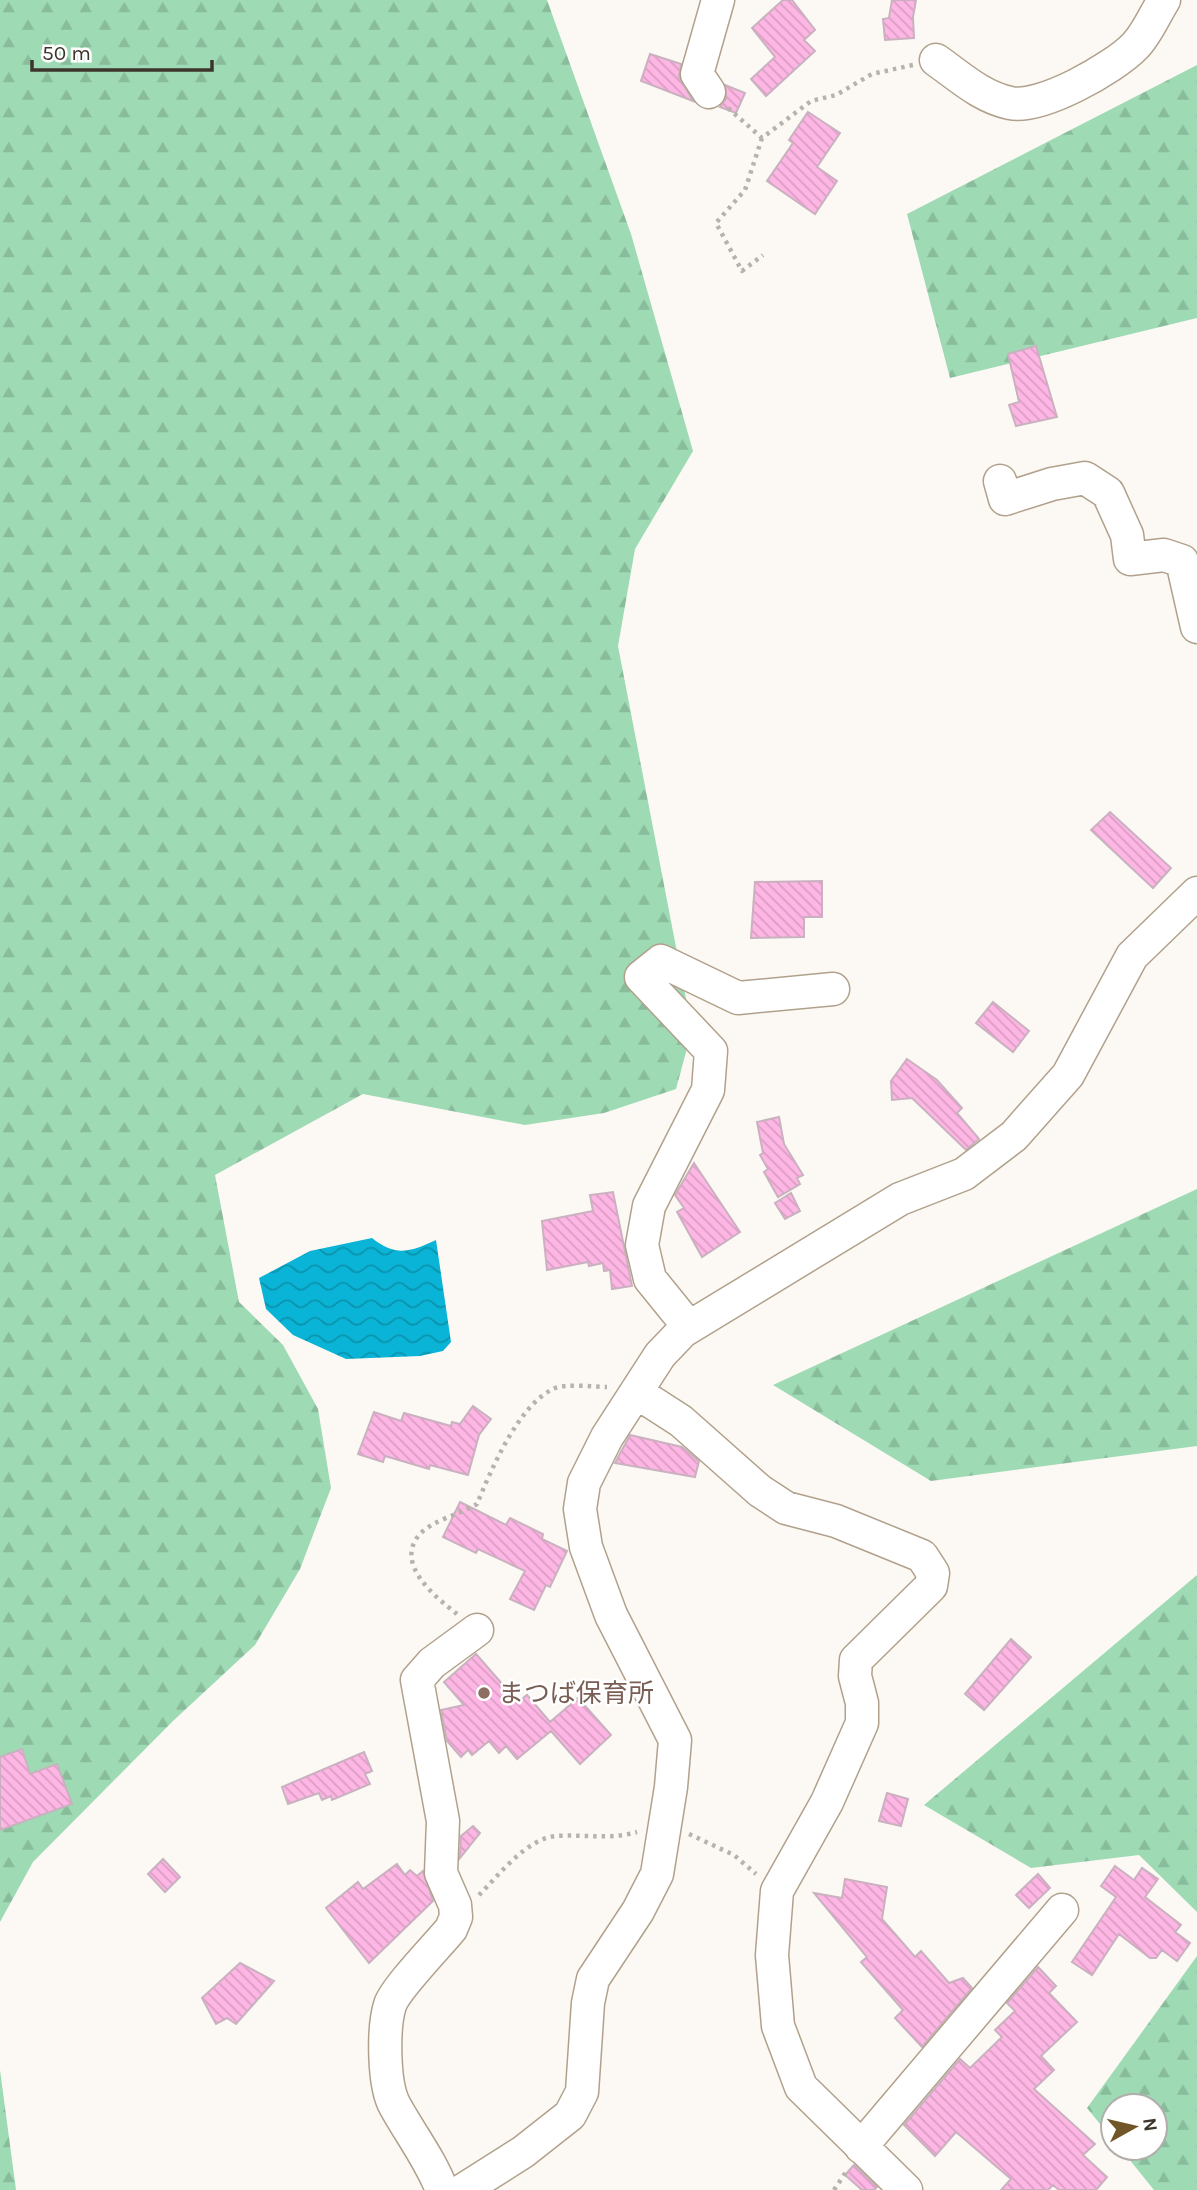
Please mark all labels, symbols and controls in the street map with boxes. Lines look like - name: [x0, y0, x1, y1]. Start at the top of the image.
- scale bar: [32, 28, 212, 72]
- text: 50 m: [42, 41, 91, 65]
- place label: まつば保育所: [498, 1678, 654, 1709]
- marker: まつば保育所: [476, 1685, 492, 1701]
- north arrow: [1099, 2092, 1169, 2162]
- text: N: [1138, 2116, 1162, 2133]

